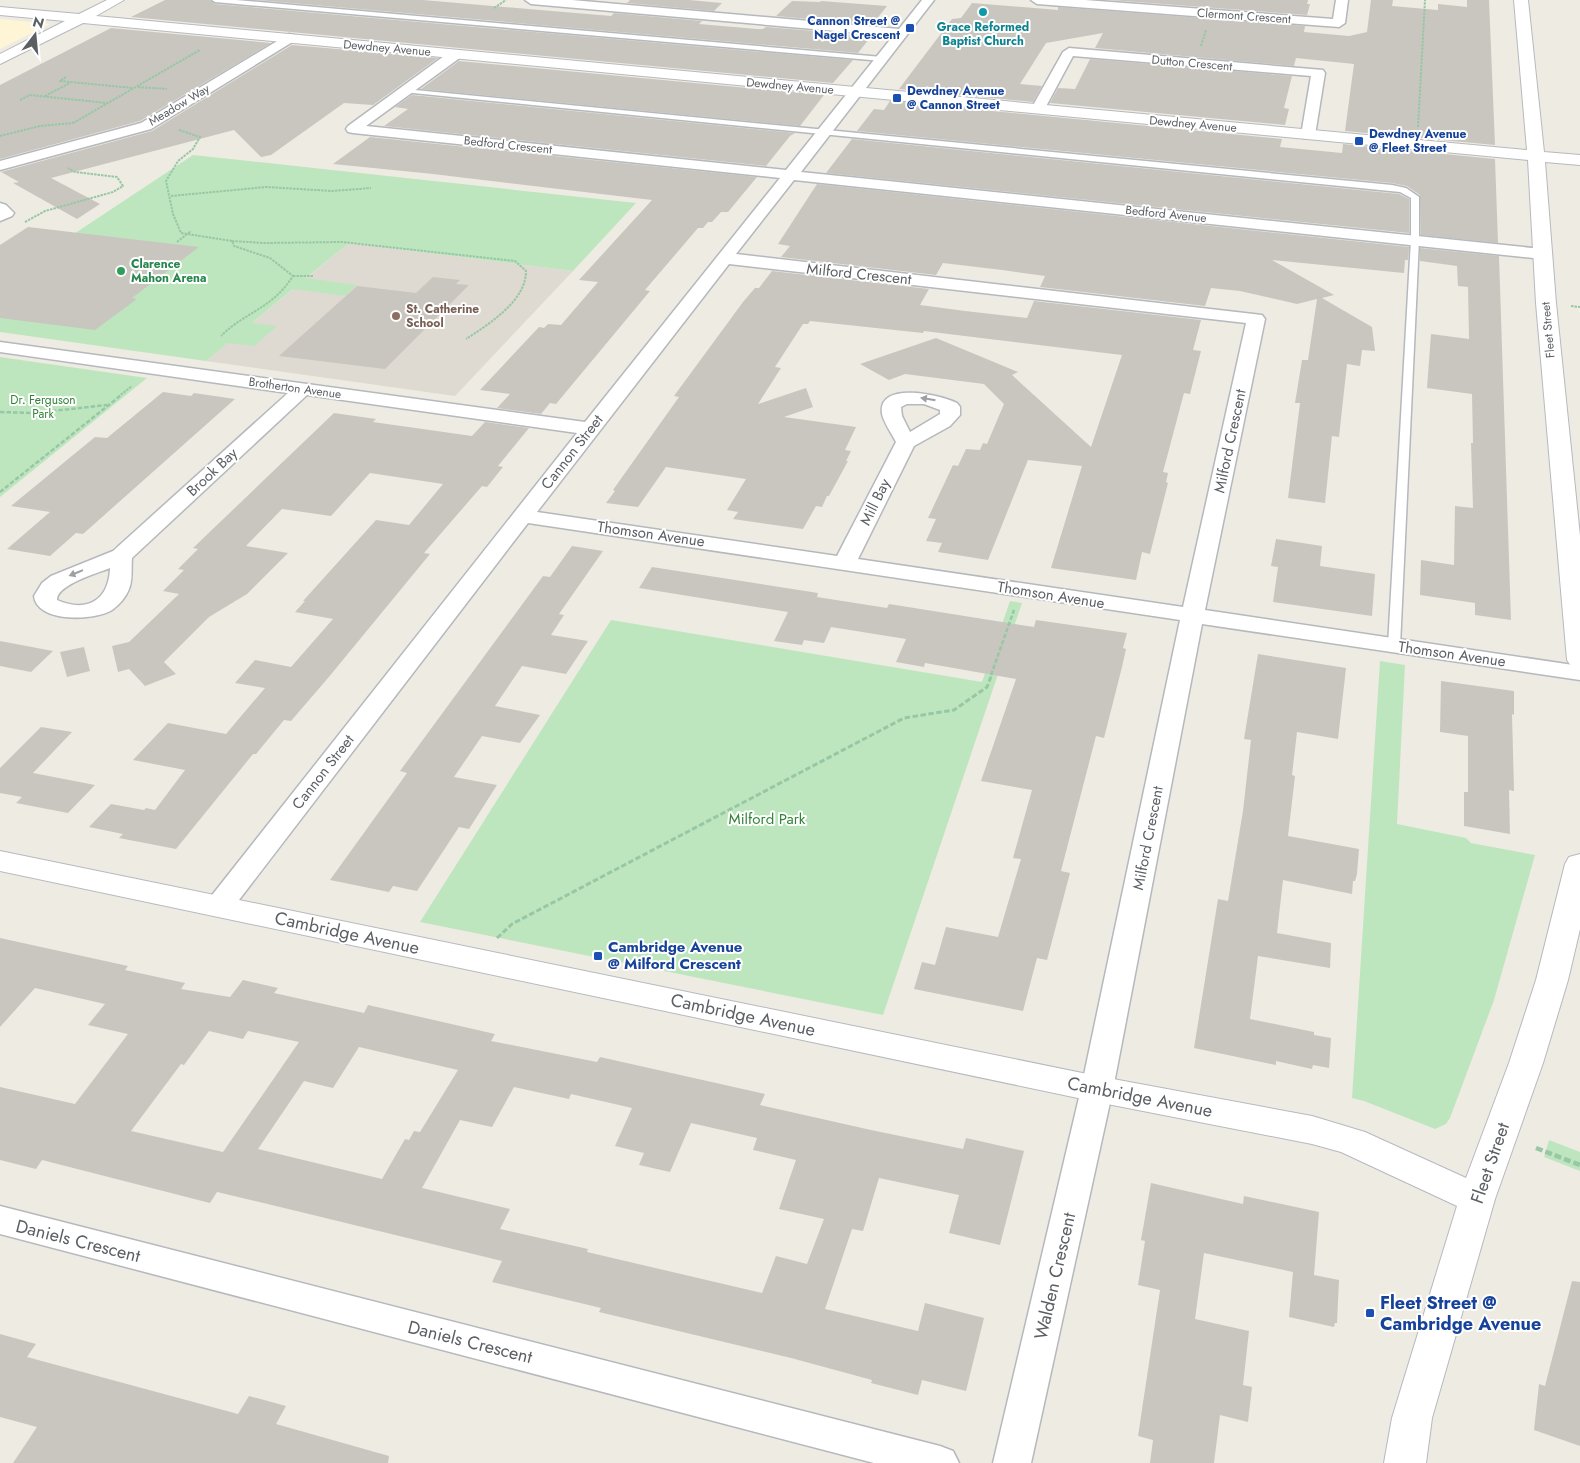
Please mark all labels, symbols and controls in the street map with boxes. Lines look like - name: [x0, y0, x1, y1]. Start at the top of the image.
- street label: Clermont Crescent: [1196, 4, 1292, 28]
- marker: Grace Reformed Baptist Church: [977, 6, 989, 18]
- north arrow: [10, 10, 60, 60]
- text: N: [30, 11, 47, 34]
- place label: Cannon Street @ Nagel Crescent: [807, 12, 901, 44]
- place label: Grace Reformed Baptist Church: [937, 18, 1029, 50]
- marker: Cannon Street @ Nagel Crescent: [904, 22, 916, 34]
- street label: Dewdney Avenue: [343, 35, 431, 61]
- street label: Dutton Crescent: [1151, 51, 1233, 76]
- street label: Dewdney Avenue: [746, 73, 834, 99]
- street label: Meadow Way: [145, 79, 214, 130]
- place label: Dewdney Avenue @ Cannon Street: [907, 82, 1005, 114]
- marker: Dewdney Avenue @ Cannon Street: [891, 92, 903, 104]
- street label: Dewdney Avenue: [1149, 111, 1237, 137]
- place label: Dewdney Avenue @ Fleet Street: [1369, 125, 1467, 157]
- street label: Bedford Crescent: [463, 131, 553, 159]
- marker: Dewdney Avenue @ Fleet Street: [1353, 135, 1365, 147]
- street label: Bedford Avenue: [1124, 201, 1208, 227]
- place label: Clarence Mahon Arena: [131, 255, 206, 287]
- street label: Milford Crescent: [805, 258, 913, 290]
- marker: Clarence Mahon Arena: [115, 265, 127, 277]
- place label: St. Catherine School: [406, 300, 479, 332]
- street label: Fleet Street: [1537, 301, 1559, 359]
- marker: St. Catherine School: [390, 310, 402, 322]
- street label: Brotherton Avenue: [248, 373, 342, 403]
- street label: Milford Crescent: [1208, 387, 1252, 495]
- park label: Dr. Ferguson Park: [10, 391, 76, 423]
- one-way arrow: [920, 394, 936, 402]
- street label: Cannon Street: [536, 410, 608, 494]
- street label: Brook Bay: [182, 442, 243, 501]
- street label: Mill Bay: [854, 475, 896, 529]
- street label: Thomson Avenue: [596, 516, 706, 552]
- one-way arrow: [68, 570, 83, 577]
- street label: Thomson Avenue: [996, 576, 1106, 614]
- street label: Thomson Avenue: [1397, 636, 1507, 672]
- street label: Cannon Street: [287, 730, 359, 814]
- street label: Milford Crescent: [1127, 784, 1169, 892]
- park label: Milford Park: [729, 808, 806, 830]
- street label: Cambridge Avenue: [272, 905, 422, 961]
- place label: Cambridge Avenue @ Milford Crescent: [608, 936, 743, 975]
- marker: Cambridge Avenue @ Milford Crescent: [592, 950, 604, 962]
- street label: Cambridge Avenue: [668, 987, 818, 1043]
- street label: Cambridge Avenue: [1065, 1070, 1215, 1124]
- street label: Fleet Street: [1464, 1118, 1516, 1207]
- street label: Walden Crescent: [1028, 1209, 1082, 1342]
- street label: Daniels Crescent: [13, 1213, 144, 1269]
- place label: Fleet Street @ Cambridge Avenue: [1380, 1290, 1541, 1337]
- marker: Fleet Street @ Cambridge Avenue: [1364, 1307, 1376, 1319]
- street label: Daniels Crescent: [405, 1314, 536, 1370]

